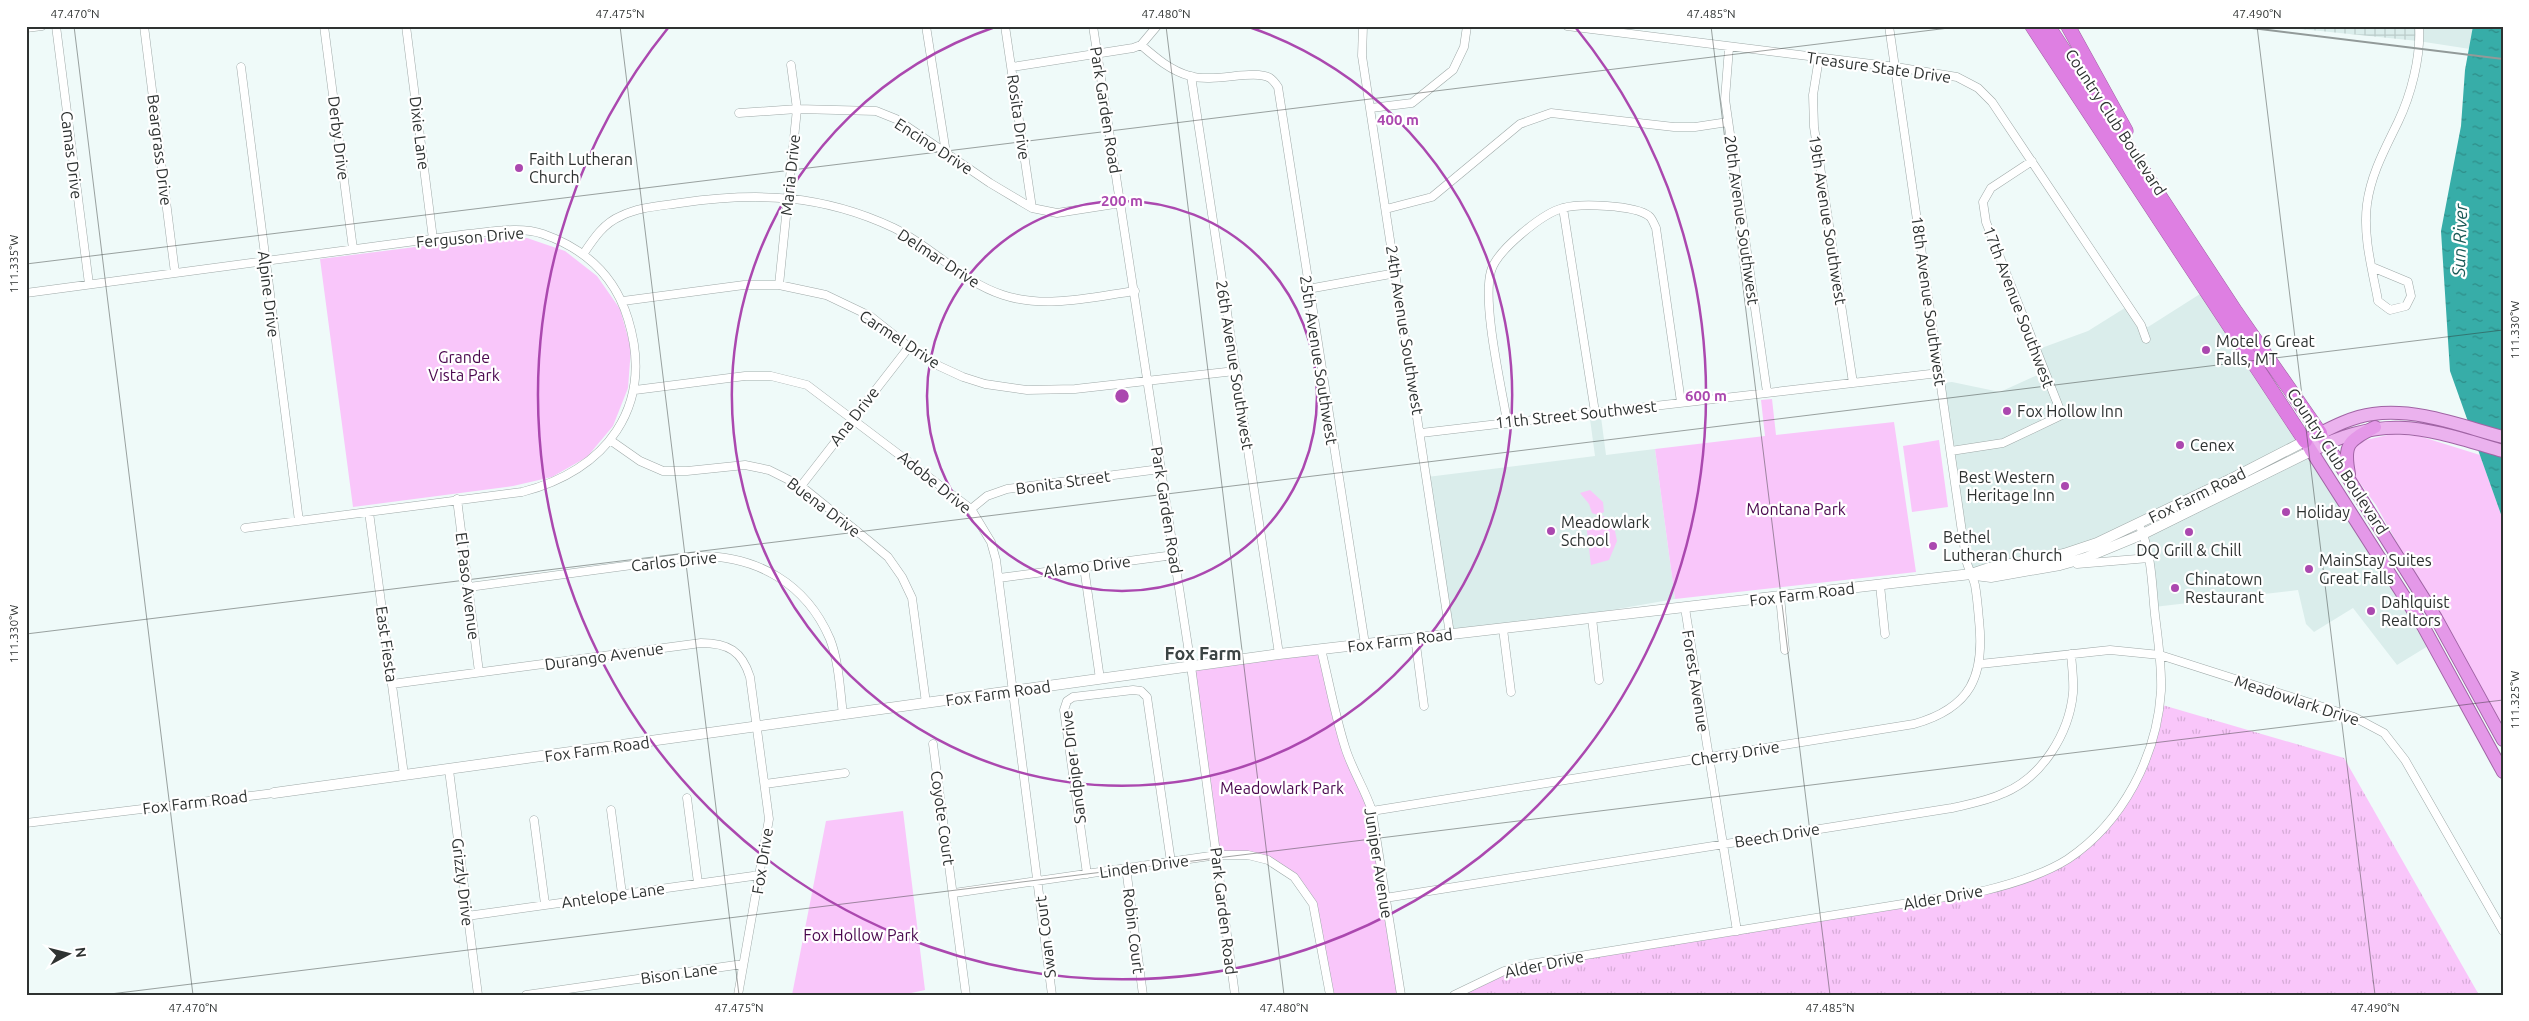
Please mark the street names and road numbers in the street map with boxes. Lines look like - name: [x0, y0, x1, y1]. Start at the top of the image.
- street label: Park Garden Road: [1087, 45, 1125, 175]
- street label: Country Club Boulevard: [2062, 45, 2170, 199]
- street label: Treasure State Drive: [1806, 48, 1952, 86]
- street label: Rosita Drive: [1004, 73, 1034, 161]
- street label: Beargrass Drive: [144, 93, 176, 207]
- street label: Derby Drive: [325, 95, 353, 181]
- street label: Dixie Lane: [407, 95, 433, 171]
- street label: Camas Drive: [58, 110, 86, 200]
- street label: Encino Drive: [892, 114, 976, 178]
- street label: Maria Drive: [777, 133, 803, 217]
- street label: 20th Avenue Southwest: [1721, 134, 1763, 307]
- street label: 19th Avenue Southwest: [1806, 134, 1850, 307]
- street label: 18th Avenue Southwest: [1908, 215, 1950, 388]
- street label: Ferguson Drive: [415, 223, 525, 251]
- street label: 17th Avenue Southwest: [1980, 224, 2058, 391]
- street label: Delmar Drive: [895, 225, 983, 291]
- street label: 24th Avenue Southwest: [1383, 244, 1427, 417]
- street label: Alpine Drive: [255, 250, 283, 338]
- street label: 25th Avenue Southwest: [1297, 274, 1341, 447]
- street label: 26th Avenue Southwest: [1213, 279, 1257, 452]
- street label: Carmel Drive: [856, 306, 944, 372]
- street label: Ana Drive: [826, 383, 882, 449]
- street label: Country Club Boulevard: [2284, 384, 2392, 538]
- street label: 11th Street Southwest: [1494, 396, 1658, 431]
- street label: Park Garden Road: [1148, 445, 1186, 575]
- street label: Adobe Drive: [895, 447, 975, 517]
- street label: Fox Farm Road: [2146, 464, 2248, 526]
- street label: Bonita Street: [1015, 466, 1112, 498]
- street label: Buena Drive: [784, 474, 864, 540]
- street label: El Paso Avenue: [452, 531, 484, 641]
- street label: Carlos Drive: [630, 548, 718, 574]
- street label: Alamo Drive: [1042, 552, 1132, 580]
- street label: Fox Farm Road: [1748, 579, 1856, 609]
- street label: East Fiesta: [373, 605, 401, 683]
- street label: Fox Farm Road: [1346, 625, 1454, 655]
- street label: Forest Avenue: [1679, 629, 1713, 733]
- street label: Durango Avenue: [543, 639, 665, 673]
- street label: Meadowlark Drive: [2232, 671, 2362, 729]
- street label: Fox Farm Road: [944, 677, 1052, 709]
- street label: Sandpiper Drive: [1057, 709, 1089, 825]
- street label: Fox Farm Road: [543, 733, 651, 765]
- street label: Cherry Drive: [1689, 737, 1781, 769]
- street label: Coyote Court: [927, 769, 959, 867]
- street label: Fox Farm Road: [141, 787, 249, 817]
- street label: Juniper Avenue: [1361, 806, 1397, 920]
- street label: Beech Drive: [1733, 819, 1821, 851]
- street label: Fox Drive: [748, 826, 776, 896]
- street label: Grizzly Drive: [449, 837, 477, 927]
- street label: Park Garden Road: [1207, 846, 1241, 976]
- street label: Linden Drive: [1098, 851, 1190, 881]
- street label: Antelope Lane: [560, 879, 666, 911]
- street label: Alder Drive: [1902, 881, 1984, 913]
- street label: Robin Court: [1120, 887, 1148, 975]
- street label: Swan Court: [1031, 894, 1059, 979]
- street label: Alder Drive: [1503, 947, 1585, 981]
- street label: Bison Lane: [639, 959, 719, 987]

